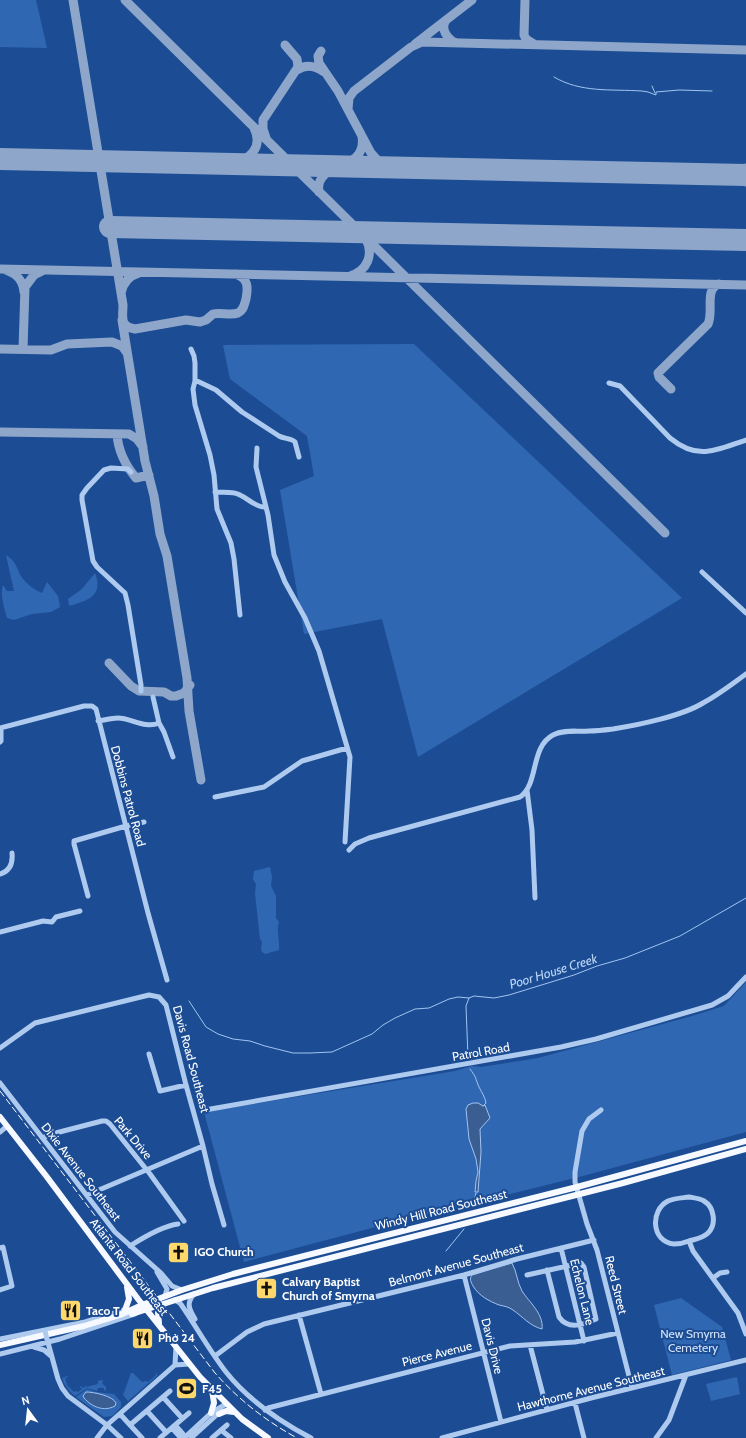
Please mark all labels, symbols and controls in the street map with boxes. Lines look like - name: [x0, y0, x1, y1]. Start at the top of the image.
- street label: Dobbins Patrol Road: [108, 744, 149, 848]
- water label: Poor House Creek: [507, 950, 599, 992]
- street label: Davis Road Southeast: [170, 1004, 213, 1114]
- street label: Patrol Road: [451, 1039, 511, 1064]
- street label: Park Drive: [111, 1113, 156, 1162]
- street label: Dixie Avenue Southeast: [38, 1120, 124, 1224]
- street label: Windy Hill Road Southeast: [373, 1186, 508, 1233]
- street label: Atlanta Road Southeast: [87, 1215, 172, 1318]
- church icon: IGO Church: [165, 1239, 191, 1265]
- street label: Belmont Avenue Southeast: [387, 1239, 525, 1290]
- place label: IGO Church: [194, 1244, 254, 1259]
- street label: Reed Street: [602, 1254, 631, 1316]
- street label: Echelon Lane: [567, 1257, 598, 1327]
- place label: Calvary Baptist Church of Smyrna: [282, 1274, 375, 1303]
- church icon: Calvary Baptist Church of Smyrna: [254, 1276, 280, 1302]
- restaurant icon: Taco T: [58, 1298, 84, 1324]
- place label: Taco T: [86, 1303, 120, 1318]
- street label: Davis Drive: [478, 1316, 507, 1375]
- restaurant icon: Phở 24: [129, 1325, 155, 1351]
- park label: New Smyrna Cemetery: [660, 1326, 726, 1355]
- place label: Phở 24: [158, 1330, 195, 1345]
- street label: Pierce Avenue: [400, 1338, 473, 1369]
- street label: Hawthorne Avenue Southeast: [516, 1363, 666, 1414]
- sports icon: F45: [173, 1376, 199, 1402]
- place label: F45: [202, 1381, 222, 1396]
- north arrow: [8, 1390, 48, 1430]
- text: N: [20, 1393, 31, 1408]

